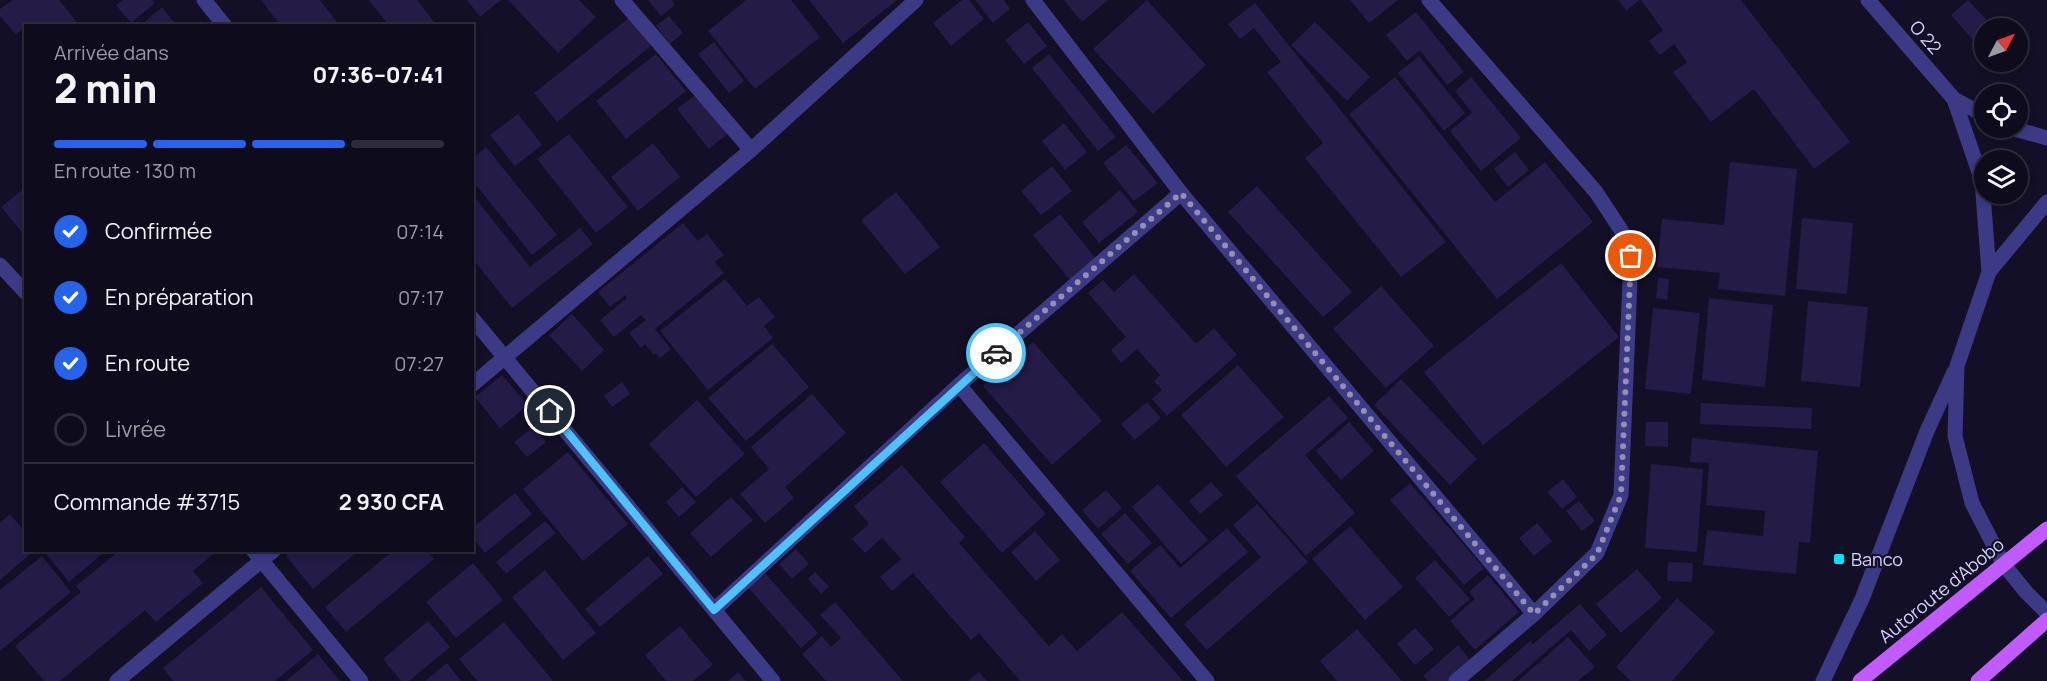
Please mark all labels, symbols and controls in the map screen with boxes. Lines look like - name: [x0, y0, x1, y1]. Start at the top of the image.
- street label: O 22: [1905, 15, 1947, 59]
- north arrow: [1974, 18, 2028, 72]
- map controls: [1974, 18, 2028, 204]
- text: Arrivée dans: [54, 39, 169, 66]
- text: 07:36–07:41: [313, 60, 444, 90]
- text: 2 min: [54, 61, 157, 115]
- button: locate: [1974, 84, 2028, 138]
- button: layers: [1974, 150, 2028, 204]
- text: En route · 130 m: [54, 157, 196, 184]
- icon: check: [54, 215, 87, 248]
- text: Confirmée: [105, 216, 212, 246]
- text: 07:14: [396, 218, 444, 245]
- pin: [1605, 230, 1656, 281]
- icon: bag: [1614, 239, 1647, 272]
- icon: check: [54, 281, 87, 314]
- text: En préparation: [105, 282, 253, 312]
- text: 07:17: [398, 284, 444, 311]
- courier: [966, 323, 1026, 383]
- icon: car: [980, 337, 1013, 370]
- icon: check: [54, 347, 87, 380]
- text: En route: [105, 348, 190, 378]
- text: 07:27: [394, 350, 444, 377]
- pin: [524, 385, 575, 436]
- icon: home: [533, 394, 566, 427]
- text: Livrée: [105, 414, 166, 444]
- text: Commande #3715: [54, 487, 240, 517]
- text: 2 930 CFA: [339, 487, 444, 517]
- street label: Autoroute d'Abobo: [1873, 532, 2009, 648]
- place label: Banco: [1851, 547, 1903, 571]
- marker: Banco: [1832, 552, 1846, 566]

